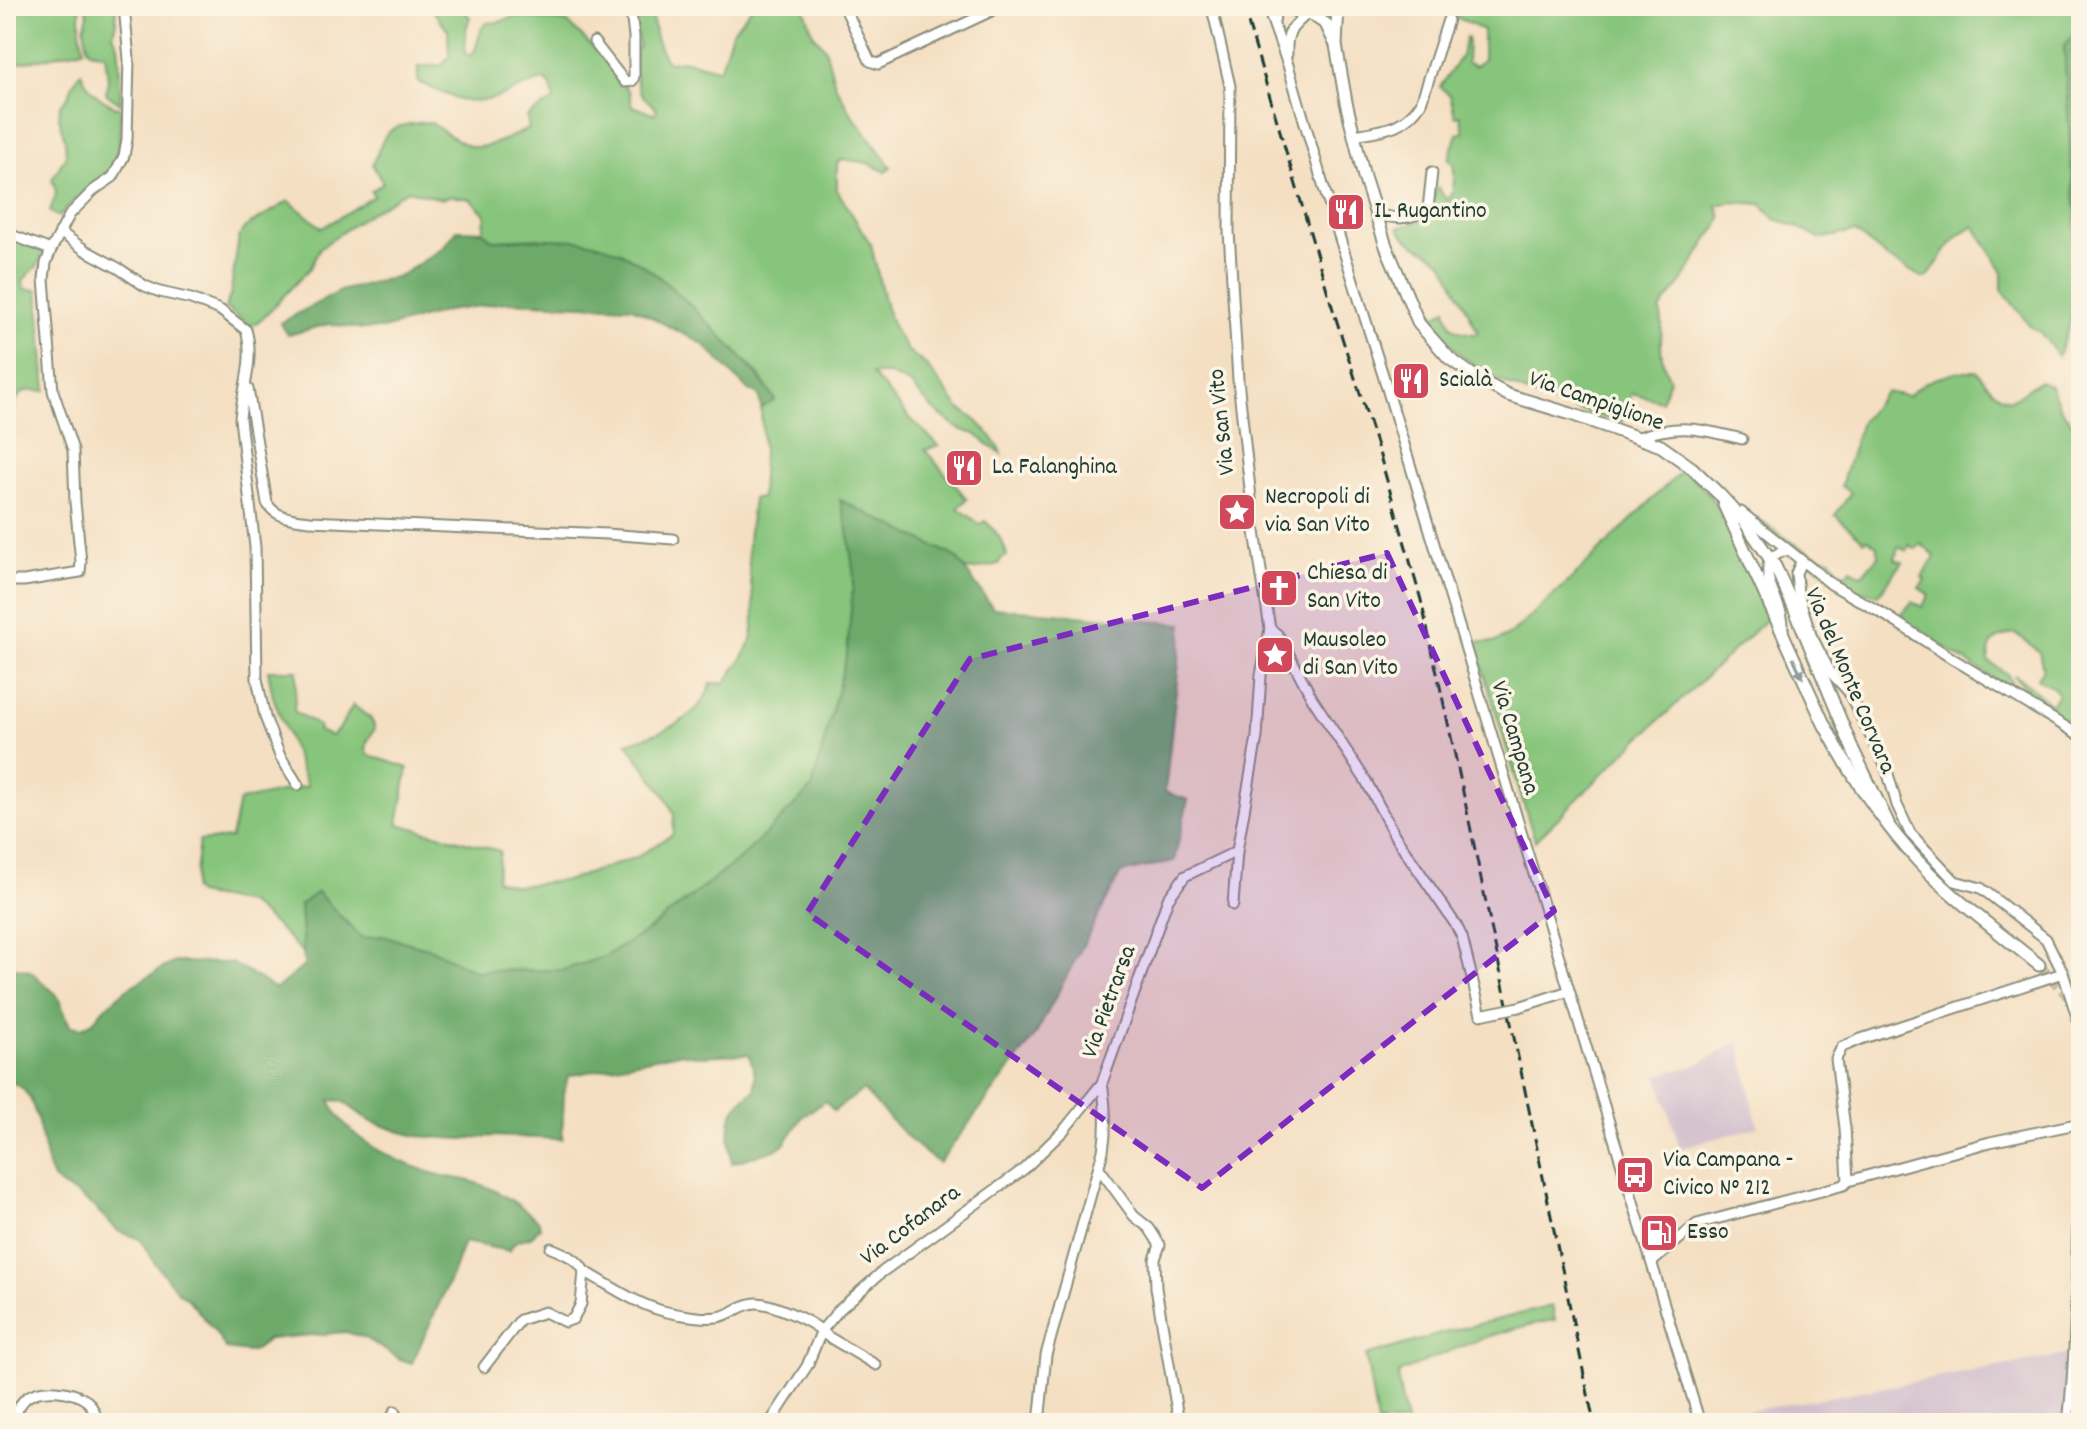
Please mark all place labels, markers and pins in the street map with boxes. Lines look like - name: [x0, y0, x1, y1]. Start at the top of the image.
- restaurant icon: IL Rugantino: [1325, 191, 1367, 233]
- place label: IL Rugantino: [1374, 195, 1487, 229]
- restaurant icon: Scialà: [1390, 360, 1432, 402]
- place label: Scialà: [1439, 364, 1493, 398]
- restaurant icon: La Falanghina: [943, 447, 985, 489]
- place label: La Falanghina: [992, 451, 1118, 485]
- place label: Necropoli di via San Vito: [1265, 481, 1370, 543]
- place icon: Necropoli di via San Vito: [1216, 491, 1258, 533]
- place label: Chiesa di San Vito: [1307, 557, 1387, 619]
- church icon: Chiesa di San Vito: [1258, 567, 1300, 609]
- place label: Mausoleo di San Vito: [1303, 624, 1398, 686]
- place icon: Mausoleo di San Vito: [1254, 634, 1296, 676]
- place label: Via Campana - Civico N° 212: [1663, 1144, 1794, 1206]
- bus stop icon: Via Campana - Civico N° 212: [1614, 1154, 1656, 1196]
- fuel station icon: Esso: [1638, 1212, 1680, 1254]
- place label: Esso: [1687, 1216, 1729, 1250]

